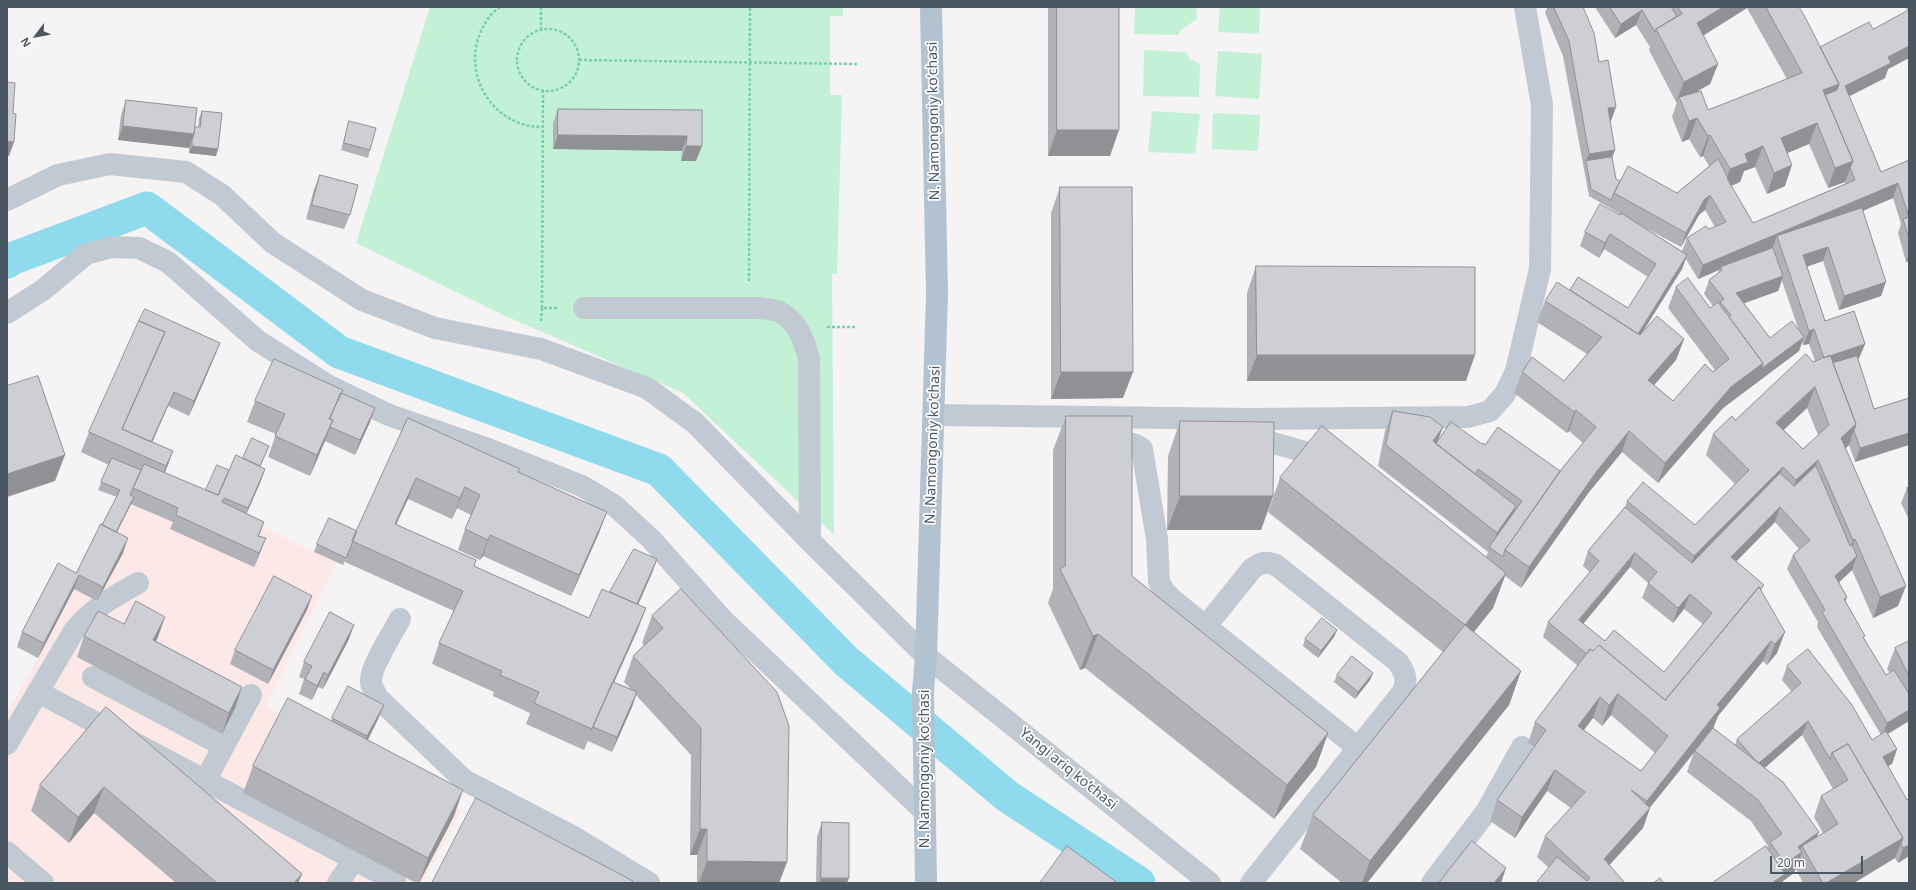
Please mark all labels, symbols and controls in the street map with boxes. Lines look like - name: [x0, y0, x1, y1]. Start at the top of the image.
- north arrow: [16, 16, 56, 56]
- text: N: [17, 35, 34, 50]
- street label: N. Namongoniy ko'chasi: [924, 42, 944, 200]
- street label: N. Namongoniy ko'chasi: [922, 365, 944, 525]
- street label: N. Namongoniy ko'chasi: [917, 690, 933, 848]
- street label: Yangi ariq ko‘chasi: [1016, 725, 1120, 813]
- scale bar: [1772, 848, 1865, 874]
- text: 20 m: [1777, 854, 1805, 871]

